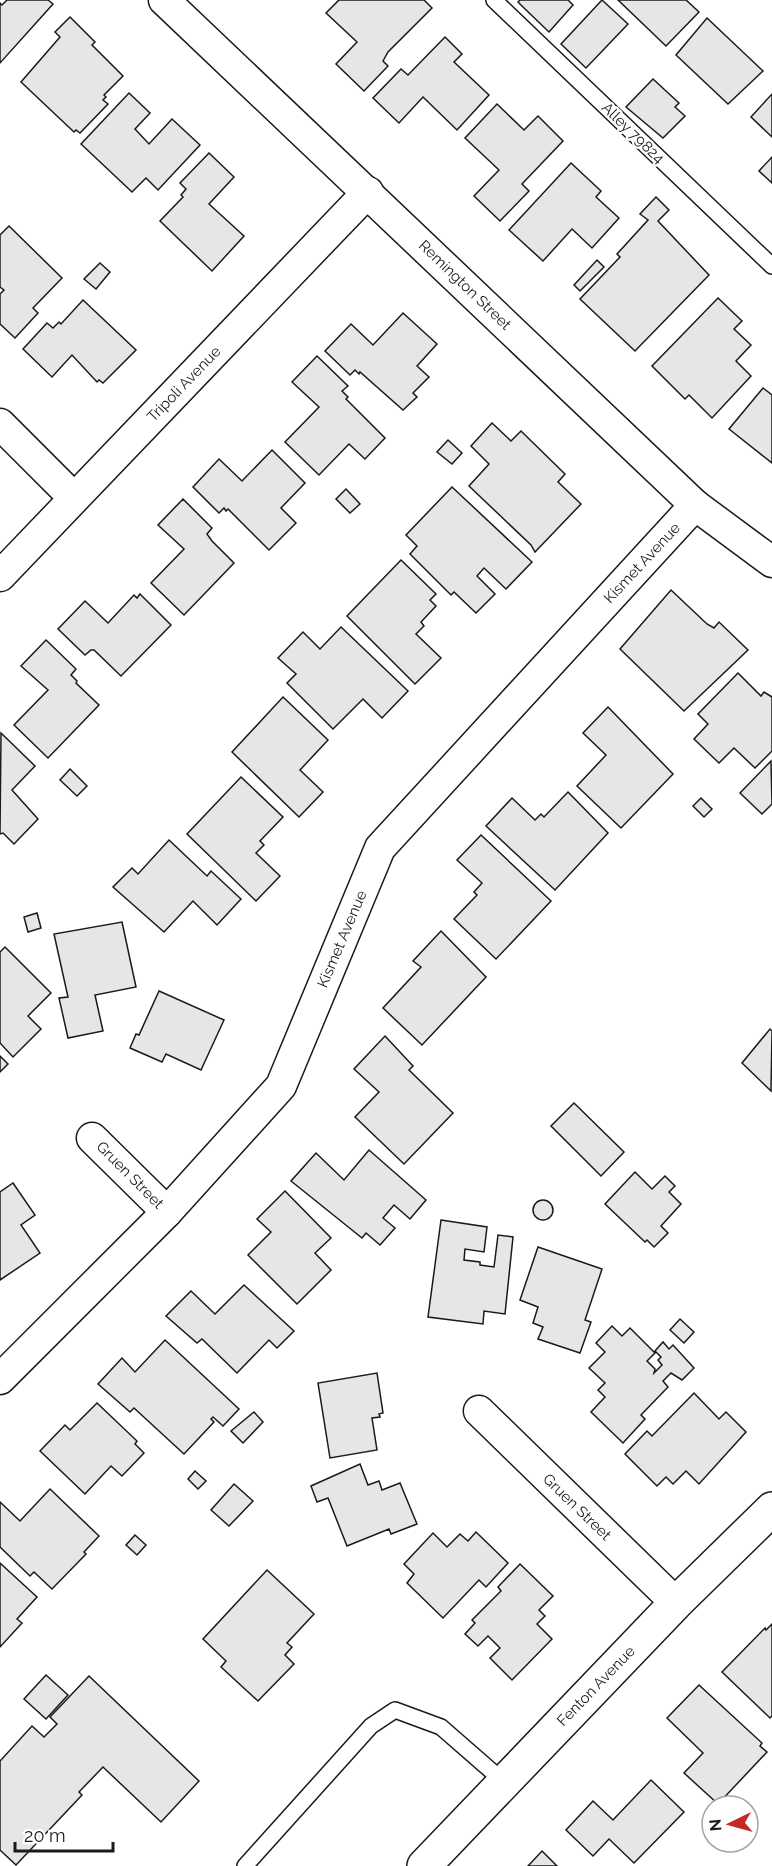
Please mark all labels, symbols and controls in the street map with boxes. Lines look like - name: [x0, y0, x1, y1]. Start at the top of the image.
- street label: Alley 79824: [598, 99, 668, 167]
- street label: Remington Street: [415, 236, 515, 334]
- street label: Tripoli Avenue: [144, 342, 225, 425]
- street label: Kismet Avenue: [600, 519, 684, 607]
- street label: Kismet Avenue: [313, 888, 371, 990]
- street label: Gruen Street: [93, 1138, 167, 1212]
- street label: Gruen Street: [539, 1470, 615, 1544]
- street label: Fenton Avenue: [553, 1642, 639, 1730]
- north arrow: [700, 1794, 760, 1854]
- scale bar: [15, 1815, 112, 1853]
- text: N: [706, 1818, 726, 1832]
- text: 20 m: [24, 1825, 66, 1846]

